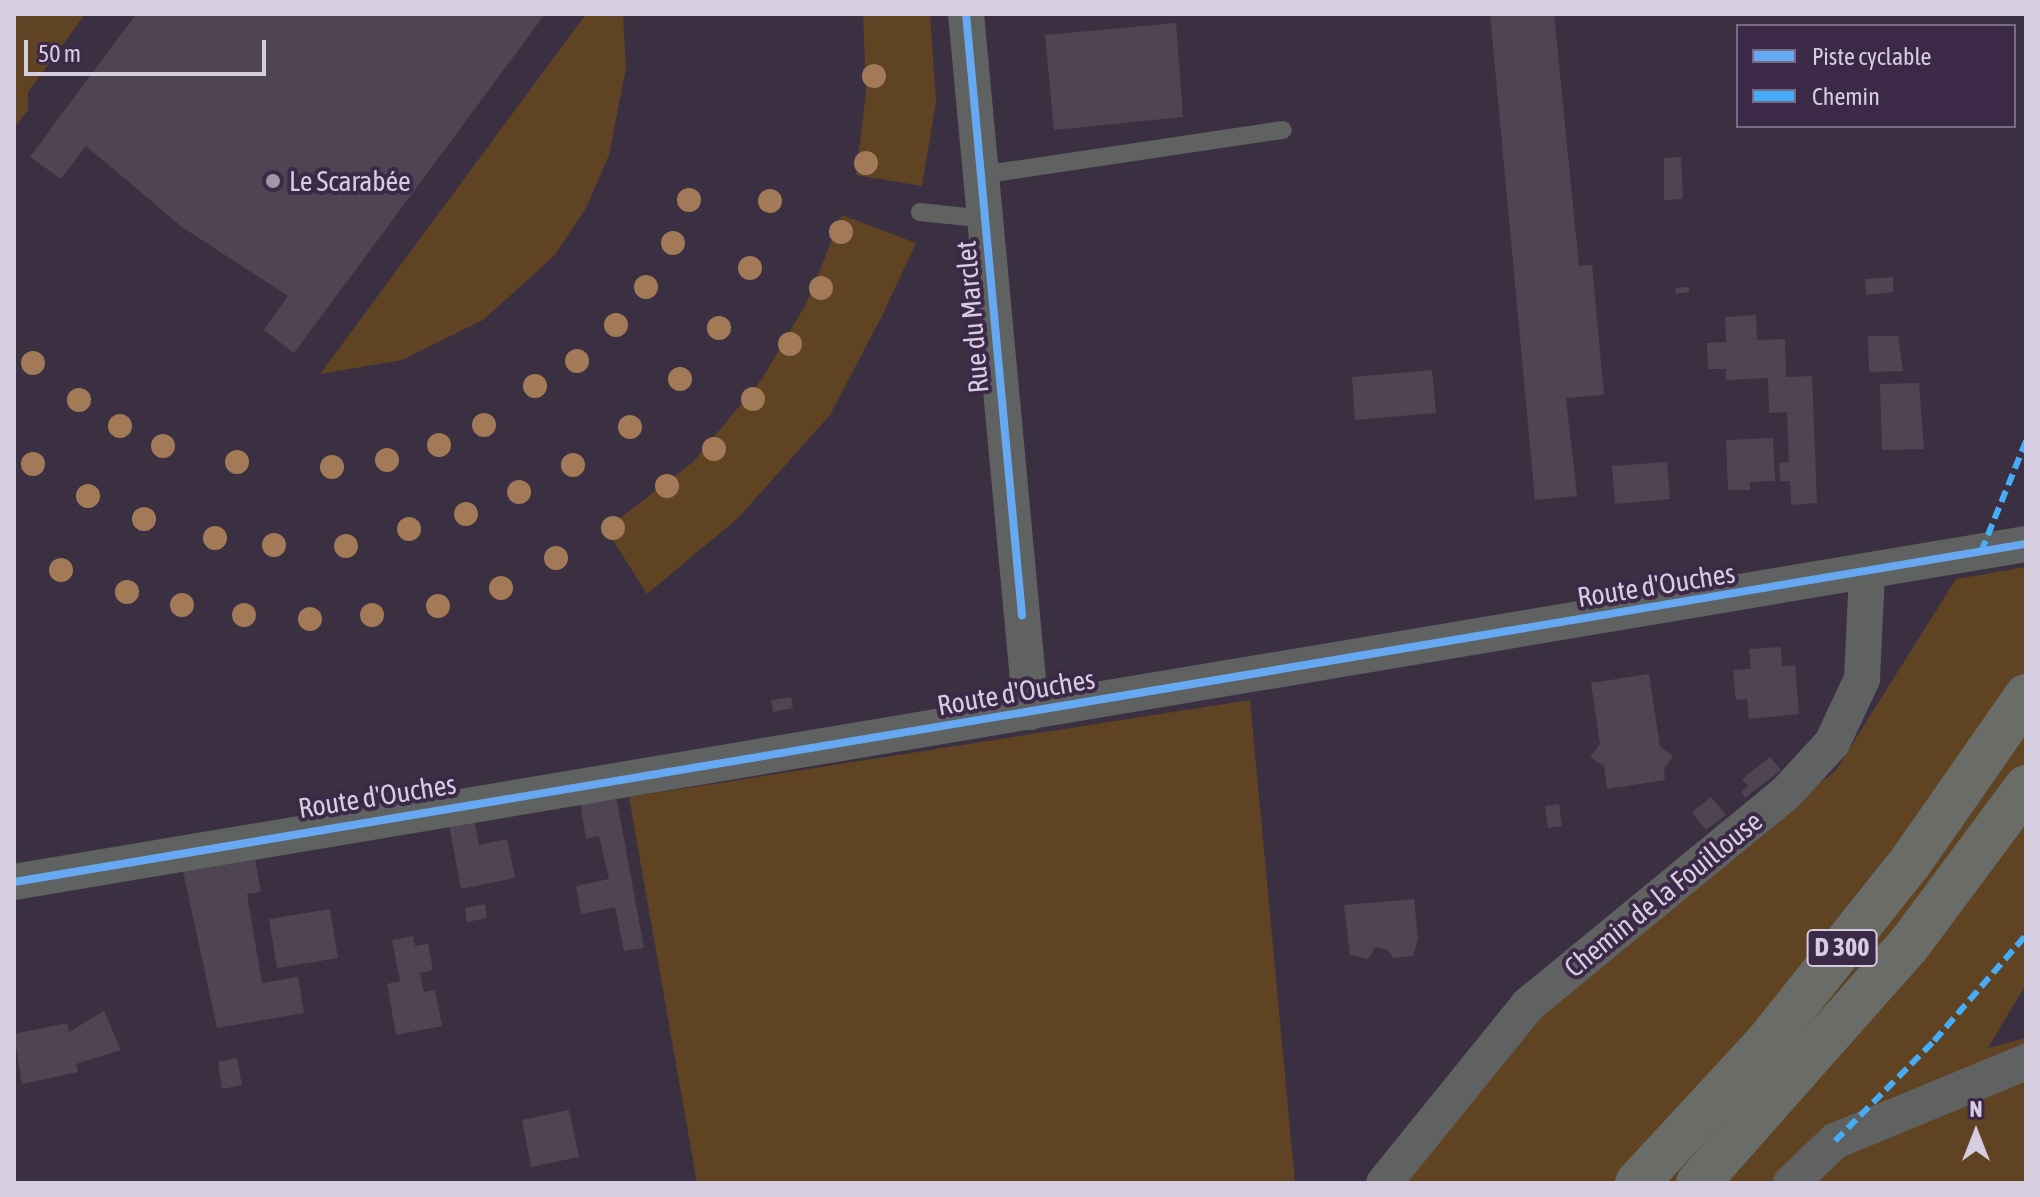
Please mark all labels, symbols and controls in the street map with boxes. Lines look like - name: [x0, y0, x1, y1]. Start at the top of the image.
- scale bar: [28, 24, 270, 74]
- legend: [1736, 24, 2016, 128]
- text: 50 m: [38, 40, 81, 67]
- text: Piste cyclable: [1812, 43, 1931, 70]
- text: Chemin: [1812, 83, 1880, 110]
- place label: Le Scarabée: [289, 164, 411, 198]
- marker: Le Scarabée: [264, 172, 282, 190]
- street label: Rue du Marclet: [949, 239, 995, 395]
- street label: Route d'Ouches: [1575, 556, 1737, 614]
- street label: Route d'Ouches: [935, 662, 1097, 722]
- street label: Route d'Ouches: [296, 767, 458, 825]
- street label: Chemin de la Fouillouse: [1557, 804, 1769, 984]
- road number: D 300: [1806, 926, 1878, 970]
- north arrow: [1936, 1093, 2016, 1173]
- text: N: [1970, 1096, 1982, 1122]

